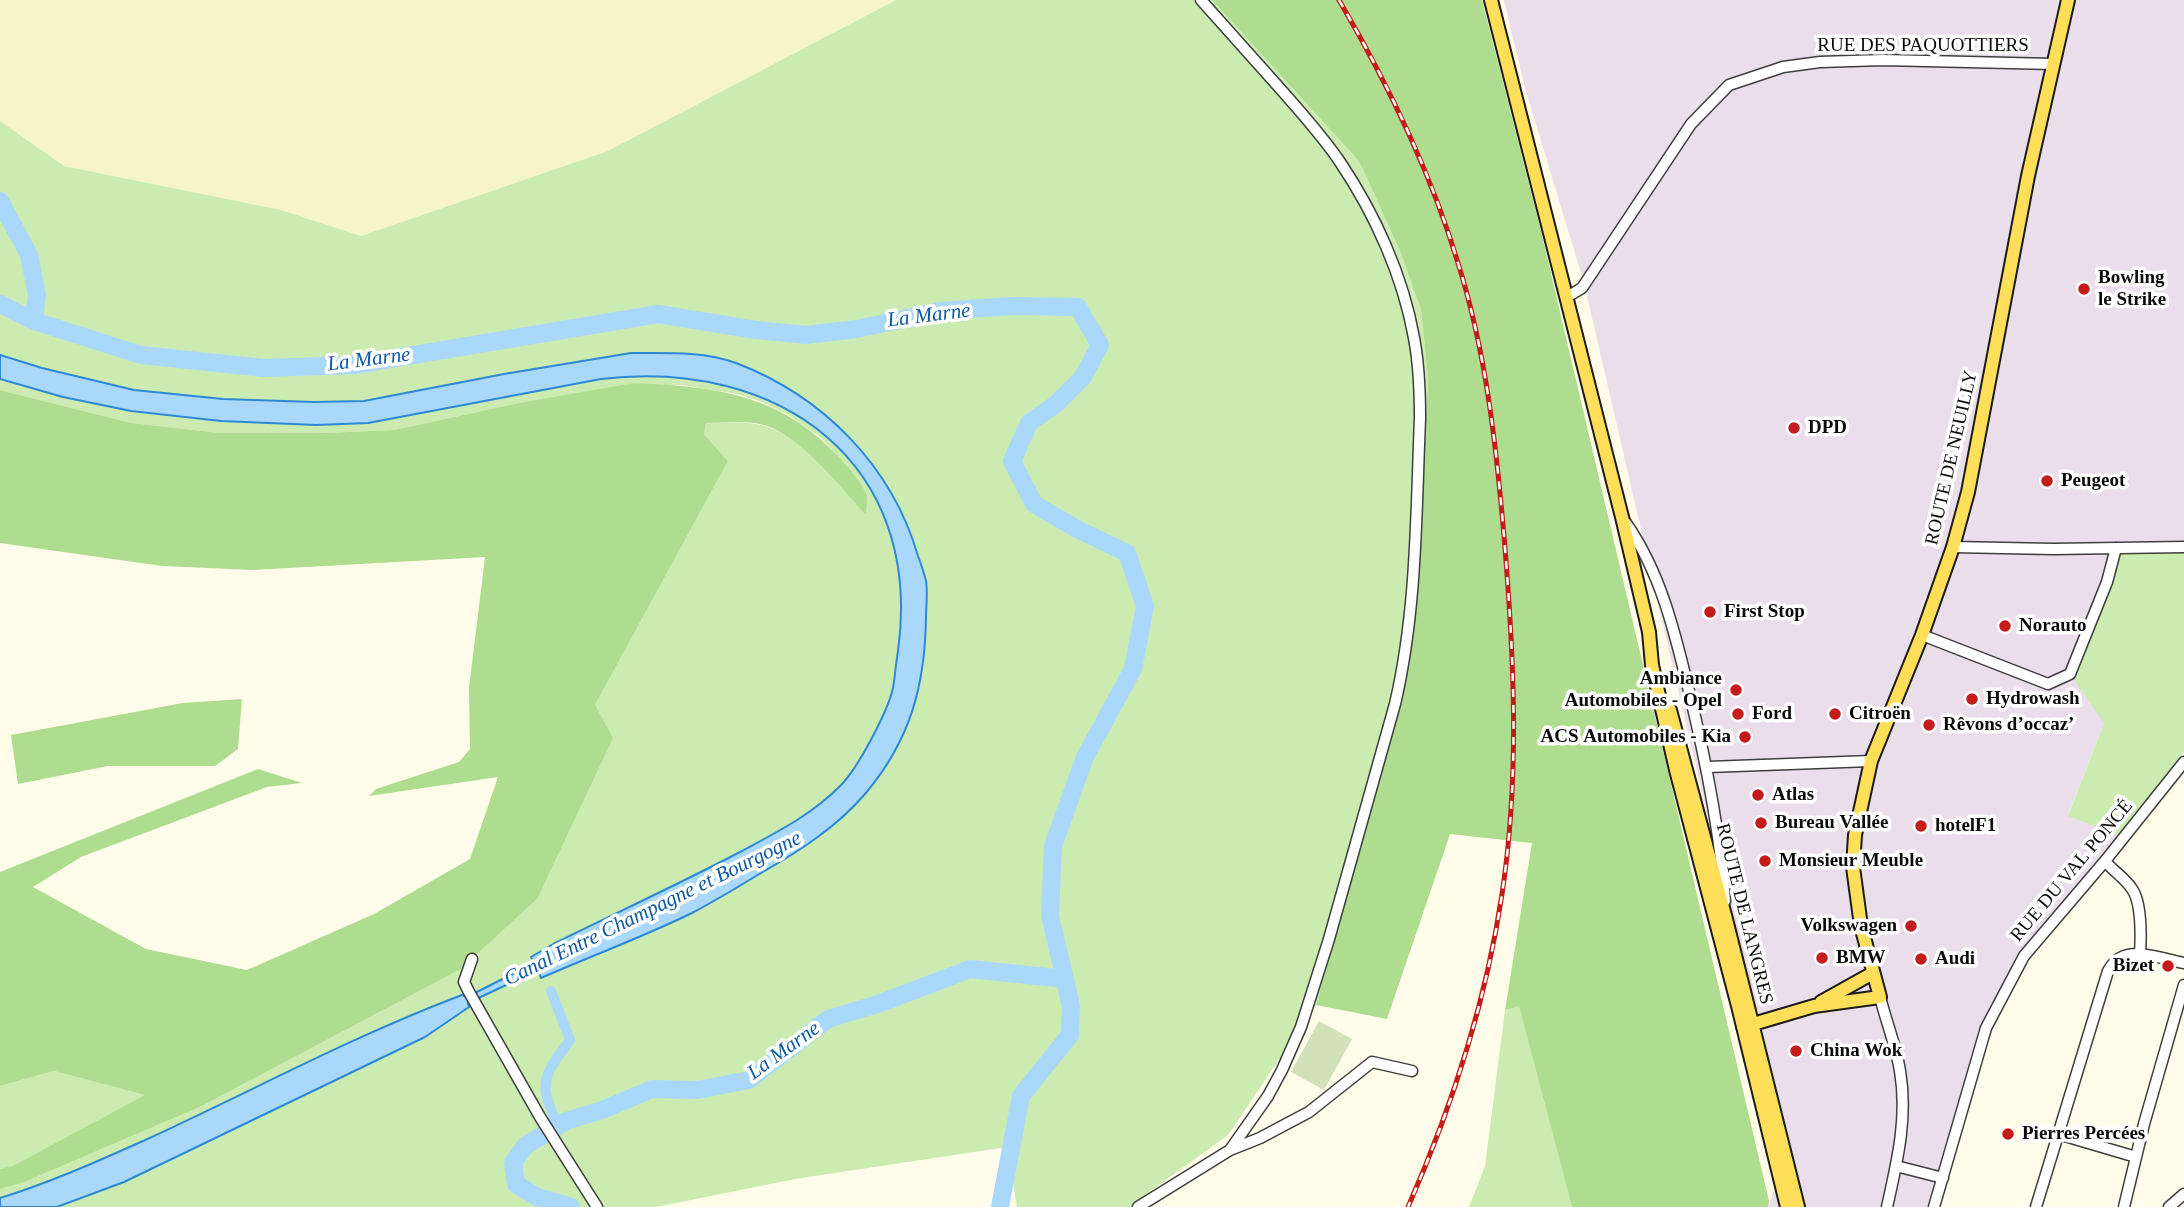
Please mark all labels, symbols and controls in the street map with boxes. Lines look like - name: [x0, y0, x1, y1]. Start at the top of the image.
- street label: RUE DES PAQUOTTIERS: [1817, 35, 2029, 57]
- place label: Bowling le Strike: [2098, 267, 2166, 311]
- marker: Bowling le Strike: [2076, 281, 2092, 297]
- water label: La Marne: [886, 298, 972, 334]
- water label: La Marne: [326, 342, 412, 378]
- street label: ROUTE DE NEUILLY: [1921, 368, 1983, 548]
- place label: DPD: [1808, 417, 1847, 439]
- marker: DPD: [1786, 420, 1802, 436]
- place label: Peugeot: [2061, 470, 2125, 492]
- marker: Peugeot: [2039, 473, 2055, 489]
- place label: First Stop: [1724, 601, 1805, 623]
- marker: First Stop: [1702, 604, 1718, 620]
- place label: Norauto: [2019, 615, 2087, 637]
- marker: Norauto: [1997, 618, 2013, 634]
- place label: Ambiance Automobiles - Opel: [1565, 668, 1722, 712]
- marker: Ambiance Automobiles - Opel: [1728, 682, 1744, 698]
- place label: Hydrowash: [1986, 688, 2080, 710]
- marker: Hydrowash: [1964, 691, 1980, 707]
- place label: Ford: [1752, 703, 1792, 725]
- place label: Citroën: [1849, 703, 1911, 725]
- marker: Ford: [1730, 706, 1746, 722]
- marker: Citroën: [1827, 706, 1843, 722]
- place label: Rêvons d’occaz’: [1943, 714, 2074, 736]
- marker: Rêvons d’occaz’: [1921, 717, 1937, 733]
- place label: ACS Automobiles - Kia: [1540, 726, 1731, 748]
- marker: ACS Automobiles - Kia: [1737, 729, 1753, 745]
- place label: Atlas: [1772, 784, 1814, 806]
- marker: Atlas: [1750, 787, 1766, 803]
- street label: RUE DU VAL PONCÉ: [2006, 795, 2138, 947]
- place label: Bureau Vallée: [1775, 812, 1888, 834]
- marker: Bureau Vallée: [1753, 815, 1769, 831]
- place label: hotelF1: [1935, 815, 1996, 837]
- marker: hotelF1: [1913, 818, 1929, 834]
- street label: ROUTE DE LANGRES: [1710, 821, 1778, 1007]
- water label: Canal Entre Champagne et Bourgogne: [500, 826, 806, 992]
- place label: Monsieur Meuble: [1779, 850, 1923, 872]
- marker: Monsieur Meuble: [1757, 853, 1773, 869]
- place label: Volkswagen: [1801, 915, 1897, 937]
- marker: Volkswagen: [1903, 918, 1919, 934]
- place label: BMW: [1836, 947, 1886, 969]
- place label: Audi: [1935, 948, 1975, 970]
- marker: BMW: [1814, 950, 1830, 966]
- marker: Audi: [1913, 951, 1929, 967]
- place label: Bizet: [2113, 955, 2154, 977]
- marker: Bizet: [2160, 958, 2176, 974]
- water label: La Marne: [743, 1016, 825, 1086]
- place label: China Wok: [1810, 1040, 1902, 1062]
- marker: China Wok: [1788, 1043, 1804, 1059]
- place label: Pierres Percées: [2022, 1123, 2145, 1145]
- marker: Pierres Percées: [2000, 1126, 2016, 1142]

